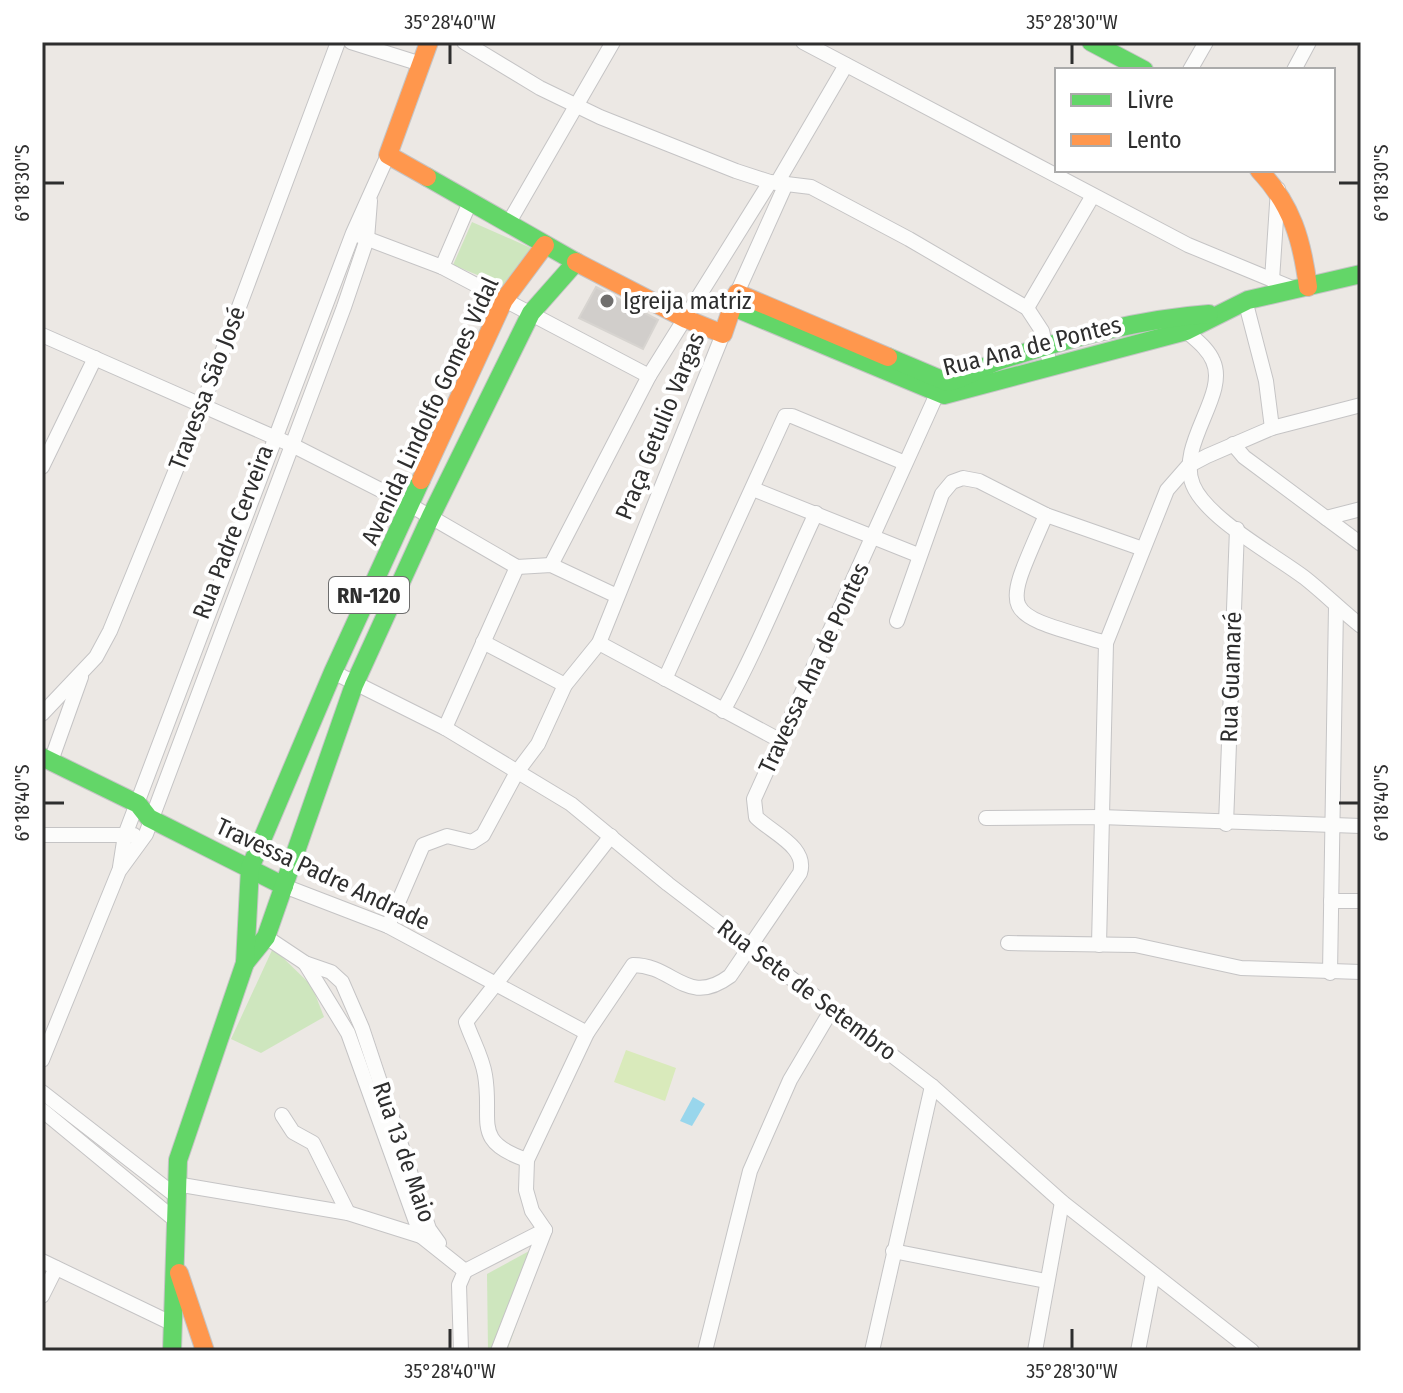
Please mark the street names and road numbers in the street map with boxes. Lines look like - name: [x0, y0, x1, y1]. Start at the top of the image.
- street label: Avenida Lindolfo Gomes Vidal: [356, 273, 504, 549]
- street label: Travessa São José: [163, 302, 251, 474]
- street label: Rua Ana de Pontes: [940, 310, 1124, 382]
- street label: Praça Getulio Vargas: [610, 328, 710, 524]
- street label: Rua Padre Cerveira: [187, 441, 279, 623]
- street label: Travessa Ana de Pontes: [753, 558, 875, 778]
- road number: RN-120: [329, 577, 409, 613]
- street label: Rua Guamaré: [1215, 611, 1247, 743]
- street label: Travessa Padre Andrade: [212, 812, 434, 936]
- street label: Rua Sete de Setembro: [712, 914, 902, 1066]
- street label: Rua 13 de Maio: [367, 1078, 441, 1226]

